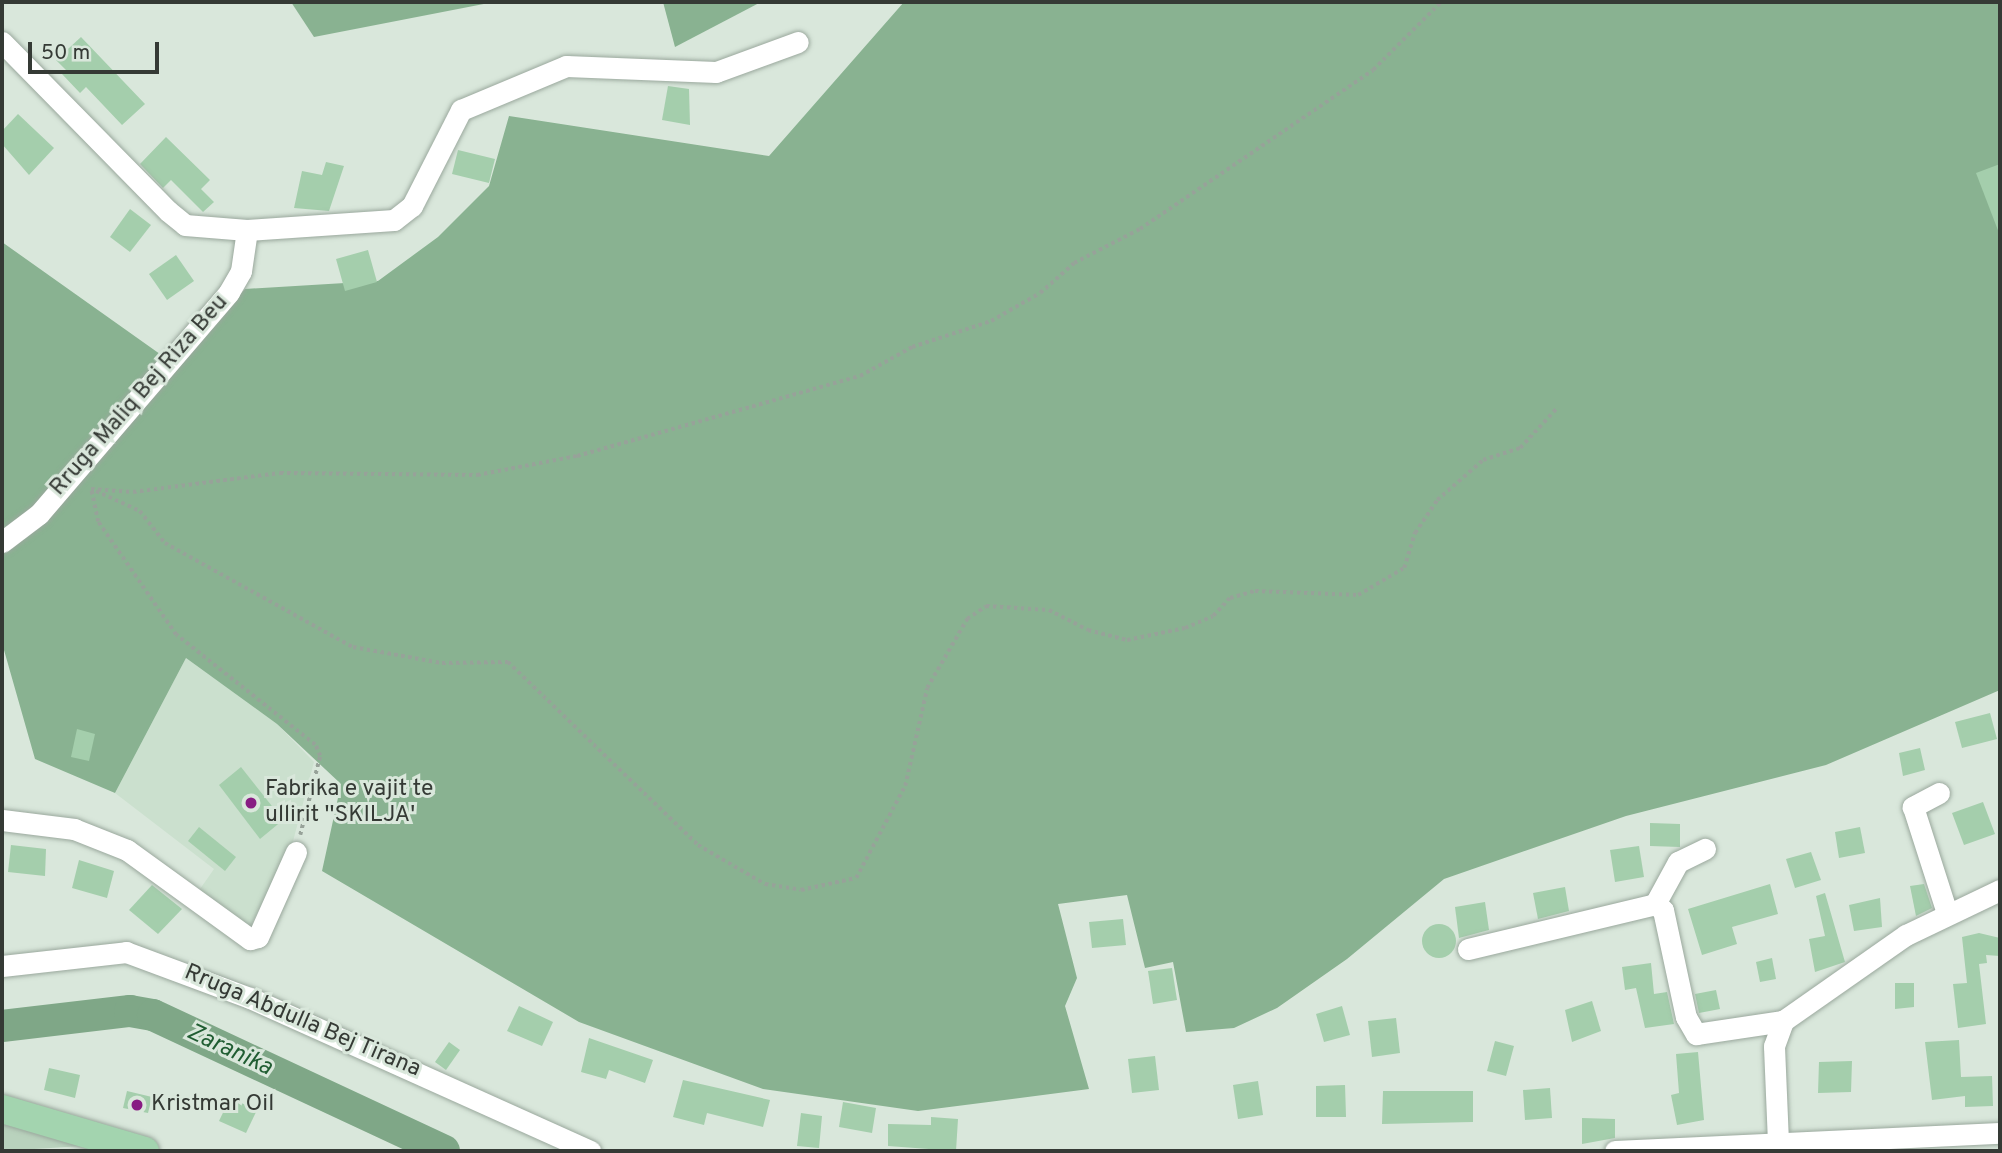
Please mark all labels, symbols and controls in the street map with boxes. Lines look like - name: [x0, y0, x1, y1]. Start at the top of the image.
- scale bar: [32, 28, 163, 72]
- text: 50 m: [41, 40, 90, 67]
- street label: Rruga Maliq Bej Riza Beu: [45, 290, 235, 502]
- place label: Fabrika e vajit te ullirit ''SKILJA': [265, 776, 433, 830]
- marker: Fabrika e vajit te ullirit ''SKILJA': [243, 795, 259, 811]
- street label: Rruga Abdulla Bej Tirana: [179, 959, 425, 1085]
- water label: Zaranika: [182, 1019, 276, 1083]
- place label: Kristmar Oil: [151, 1091, 274, 1119]
- marker: Kristmar Oil: [129, 1097, 145, 1113]

